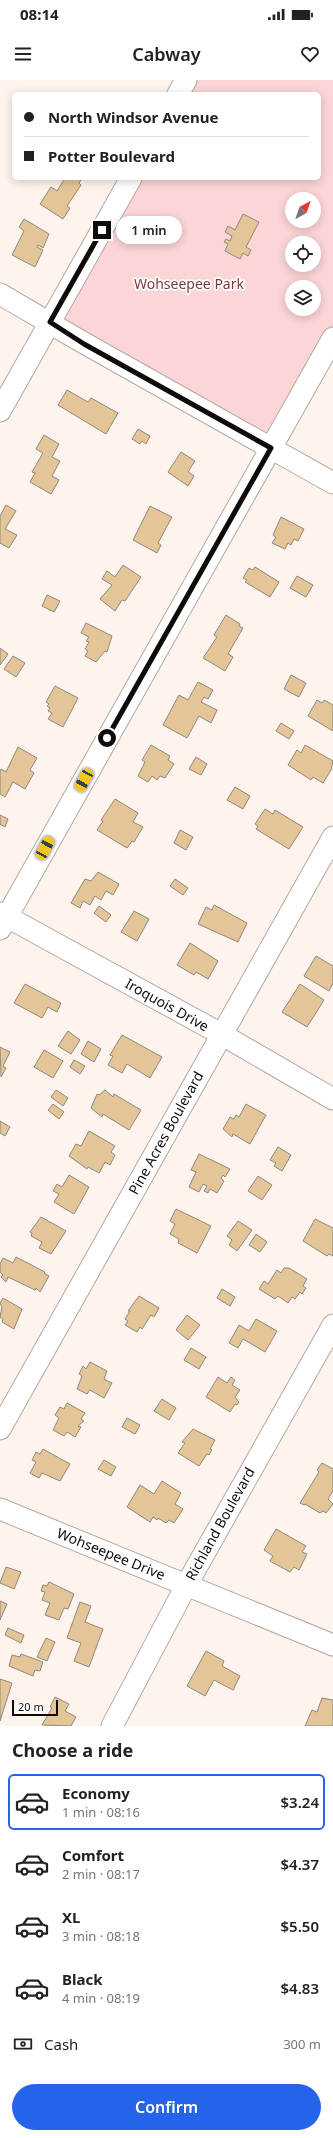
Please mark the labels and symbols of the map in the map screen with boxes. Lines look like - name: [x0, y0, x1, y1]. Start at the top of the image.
- north arrow: [285, 192, 321, 228]
- callout: 1 min: [116, 216, 182, 244]
- route end: [93, 221, 111, 239]
- park label: Wohseepee Park: [134, 274, 245, 293]
- route start: [98, 729, 116, 747]
- car: [73, 767, 95, 793]
- car: [34, 835, 56, 861]
- street label: Iroquois Drive: [122, 974, 213, 1035]
- street label: Pine Acres Boulevard: [124, 1068, 207, 1198]
- street label: Richland Boulevard: [181, 1464, 259, 1584]
- street label: Wohseepee Drive: [54, 1523, 168, 1584]
- scale bar: [12, 1698, 58, 1717]

